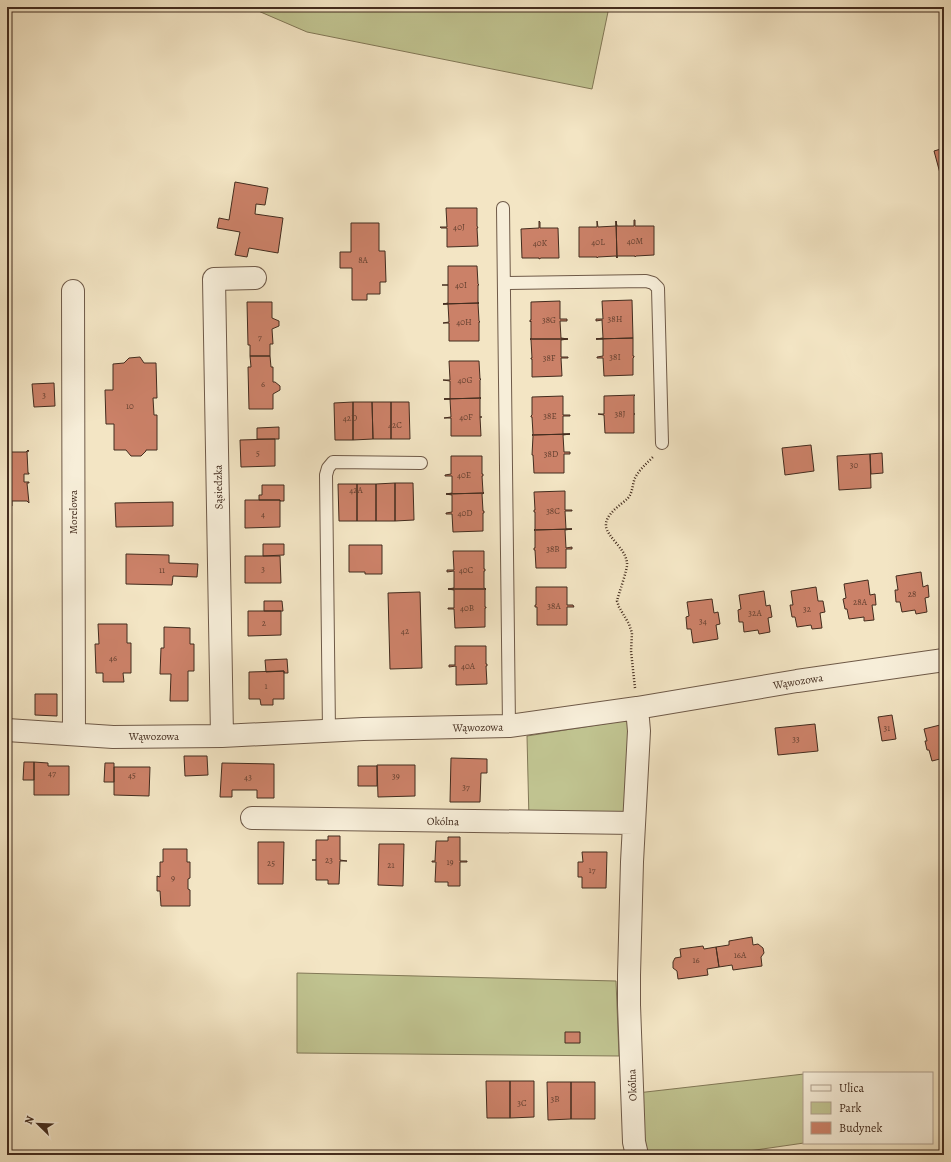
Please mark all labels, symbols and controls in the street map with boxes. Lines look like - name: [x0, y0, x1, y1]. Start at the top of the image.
- house number: 40J: [453, 221, 465, 233]
- house number: 40M: [627, 235, 644, 247]
- house number: 40L: [591, 236, 605, 248]
- house number: 40K: [533, 237, 548, 249]
- house number: 8A: [358, 254, 369, 266]
- house number: 40I: [455, 279, 467, 291]
- house number: 38H: [608, 313, 623, 325]
- house number: 38G: [542, 314, 556, 326]
- house number: 40H: [456, 316, 472, 328]
- house number: 7: [258, 331, 262, 343]
- house number: 38I: [609, 351, 621, 363]
- house number: 38F: [543, 352, 556, 364]
- house number: 40G: [458, 374, 472, 386]
- house number: 6: [261, 378, 265, 390]
- house number: 3: [42, 389, 46, 401]
- house number: 10: [126, 400, 134, 412]
- house number: 38J: [614, 408, 626, 420]
- house number: 38E: [543, 410, 557, 422]
- house number: 40F: [459, 411, 473, 423]
- house number: 42D: [343, 412, 357, 424]
- house number: 42C: [388, 419, 402, 431]
- house number: 5: [256, 447, 260, 459]
- house number: 38D: [544, 448, 558, 460]
- house number: 30: [850, 459, 858, 471]
- street label: Sąsiedzka: [211, 464, 226, 509]
- house number: 40E: [457, 469, 471, 481]
- house number: 42A: [349, 484, 364, 496]
- street label: Morelowa: [66, 489, 81, 534]
- house number: 38C: [546, 505, 560, 517]
- house number: 40D: [457, 507, 473, 519]
- house number: 4: [261, 508, 265, 520]
- house number: 38B: [546, 543, 560, 555]
- house number: 3: [261, 563, 265, 575]
- house number: 11: [159, 564, 165, 576]
- house number: 40C: [459, 564, 474, 576]
- house number: 28: [908, 588, 916, 600]
- house number: 28A: [853, 596, 868, 608]
- house number: 38A: [547, 600, 561, 612]
- house number: 40B: [460, 602, 474, 614]
- house number: 32: [803, 603, 812, 615]
- house number: 32A: [748, 607, 762, 619]
- house number: 34: [699, 615, 707, 627]
- house number: 2: [262, 617, 267, 629]
- house number: 42: [401, 625, 410, 637]
- house number: 46: [109, 652, 117, 664]
- house number: 40A: [461, 660, 476, 672]
- street label: Wąwozowa: [771, 670, 825, 693]
- house number: 1: [264, 680, 268, 692]
- street label: Wąwozowa: [452, 720, 504, 735]
- house number: 31: [884, 722, 890, 734]
- street label: Wąwozowa: [128, 729, 180, 744]
- house number: 33: [792, 733, 800, 745]
- house number: 47: [48, 767, 56, 779]
- house number: 45: [128, 769, 136, 781]
- house number: 39: [392, 770, 400, 782]
- house number: 43: [244, 771, 252, 783]
- house number: 37: [462, 781, 470, 793]
- street label: Okólna: [427, 814, 460, 829]
- house number: 23: [325, 854, 333, 866]
- house number: 19: [446, 856, 454, 868]
- house number: 25: [267, 857, 275, 869]
- house number: 21: [387, 859, 395, 871]
- house number: 17: [589, 864, 596, 876]
- house number: 9: [171, 872, 175, 884]
- house number: 16A: [734, 949, 747, 961]
- house number: 16: [692, 954, 700, 966]
- street label: Okólna: [624, 1068, 641, 1101]
- legend: [803, 1072, 933, 1144]
- text: Ulica: [839, 1080, 864, 1096]
- house number: 3B: [550, 1093, 560, 1105]
- house number: 3C: [517, 1097, 527, 1109]
- text: Park: [839, 1100, 862, 1116]
- north arrow: [18, 1104, 58, 1144]
- text: N: [21, 1114, 38, 1127]
- text: Budynek: [839, 1120, 882, 1136]

